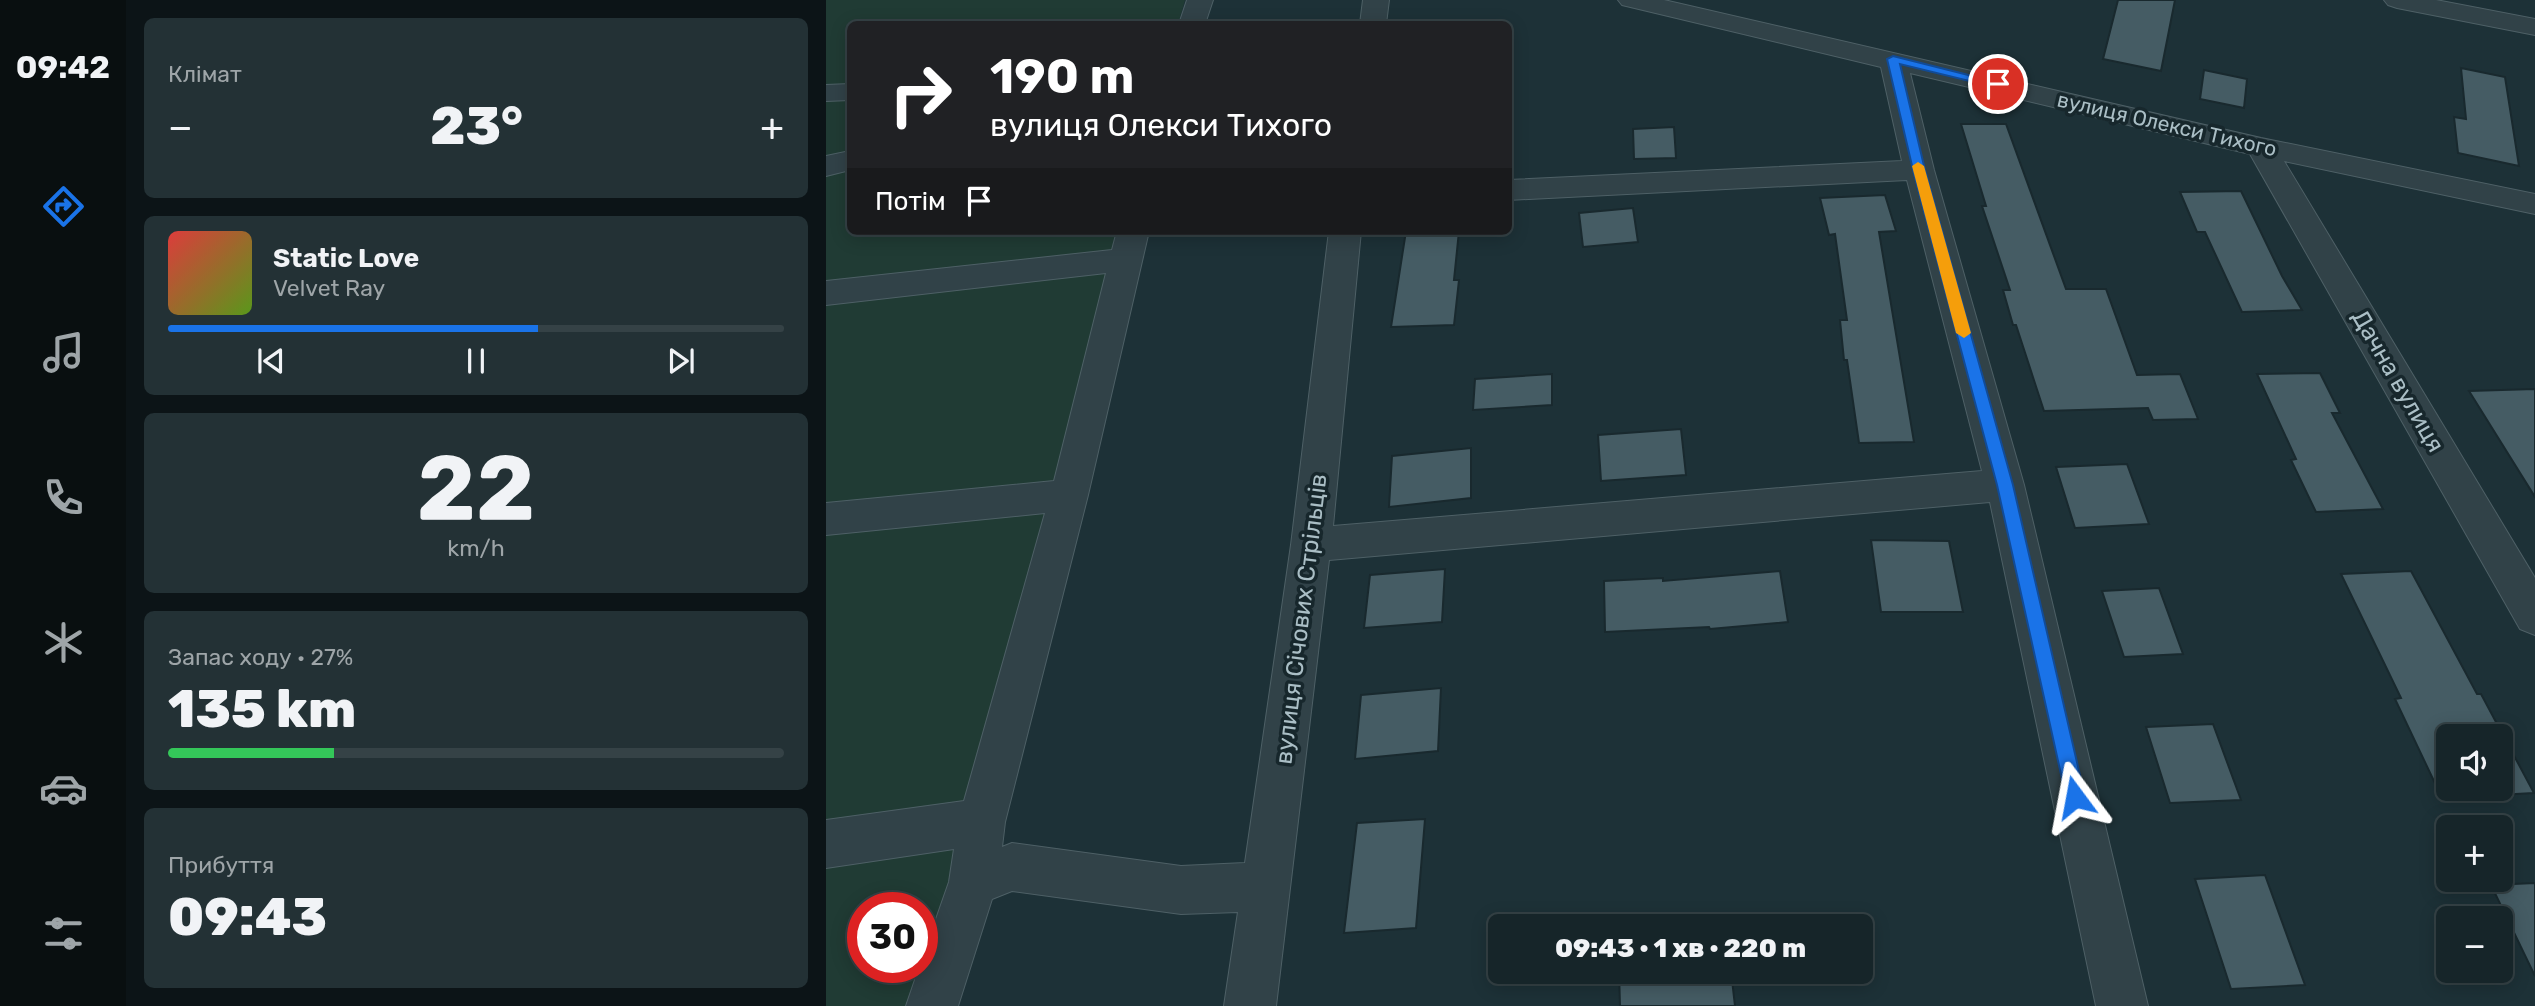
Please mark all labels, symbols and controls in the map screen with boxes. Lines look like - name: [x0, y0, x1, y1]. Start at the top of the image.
- text: 190 m: [990, 47, 1134, 105]
- text: 09:42: [16, 48, 110, 86]
- icon: right: [875, 49, 966, 140]
- pin: [1968, 54, 2028, 114]
- text: Клімат: [168, 60, 242, 88]
- icon: arrive: [1979, 65, 2017, 103]
- street label: вулиця Олекси Тихого: [2055, 87, 2279, 161]
- text: 23°: [430, 95, 523, 157]
- text: −: [168, 104, 193, 150]
- text: +: [760, 104, 784, 150]
- text: вулиця Олекси Тихого: [990, 106, 1332, 144]
- icon: directions: [39, 182, 88, 231]
- icon: arrive: [960, 182, 998, 220]
- text: Потім: [875, 186, 946, 217]
- text: Static Love: [273, 243, 419, 274]
- text: Velvet Ray: [273, 274, 385, 302]
- street label: Дачна вулиця: [2346, 305, 2450, 457]
- icon: music: [39, 328, 88, 377]
- icon: previous: [252, 342, 290, 380]
- icon: pause: [457, 342, 495, 380]
- icon: next: [662, 342, 700, 380]
- text: 22: [417, 434, 535, 542]
- street label: вулиця Січових Стрільців: [1269, 472, 1333, 766]
- icon: phone: [39, 473, 88, 522]
- text: km/h: [447, 534, 505, 562]
- icon: climate: [39, 618, 88, 667]
- text: Запас ходу · 27%: [168, 643, 353, 671]
- text: 135 km: [168, 678, 356, 740]
- map controls: [2436, 724, 2513, 983]
- button: sound: [2436, 724, 2513, 801]
- position arrow: [2038, 760, 2112, 834]
- icon: car: [39, 764, 88, 813]
- button: +: [2436, 815, 2513, 892]
- text: Прибуття: [168, 851, 274, 879]
- text: 09:43: [168, 886, 327, 948]
- speed limit sign: 30: [847, 892, 938, 983]
- button: −: [2436, 906, 2513, 983]
- icon: filters: [39, 909, 88, 958]
- text: 09:43 · 1 хв · 220 m: [1555, 933, 1806, 964]

